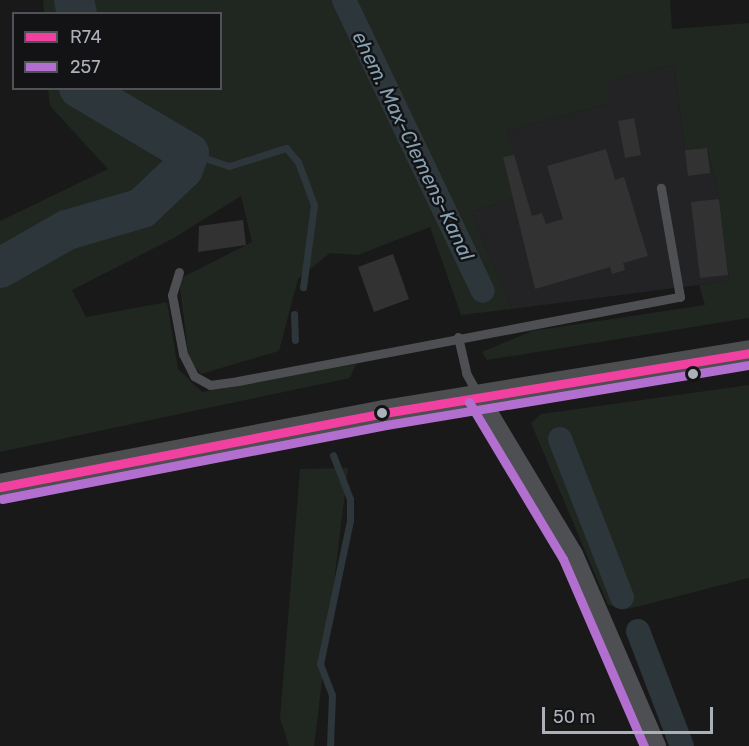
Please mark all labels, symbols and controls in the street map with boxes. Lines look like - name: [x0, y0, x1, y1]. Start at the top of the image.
- legend: [12, 12, 222, 90]
- text: R74: [70, 26, 102, 48]
- water label: ehem. Max-Clemens-Kanal: [347, 27, 479, 265]
- text: 257: [70, 56, 101, 78]
- unlabelled marker: [687, 368, 699, 380]
- unlabelled marker: [376, 407, 388, 419]
- scale bar: [545, 695, 716, 733]
- text: 50 m: [553, 706, 596, 728]

